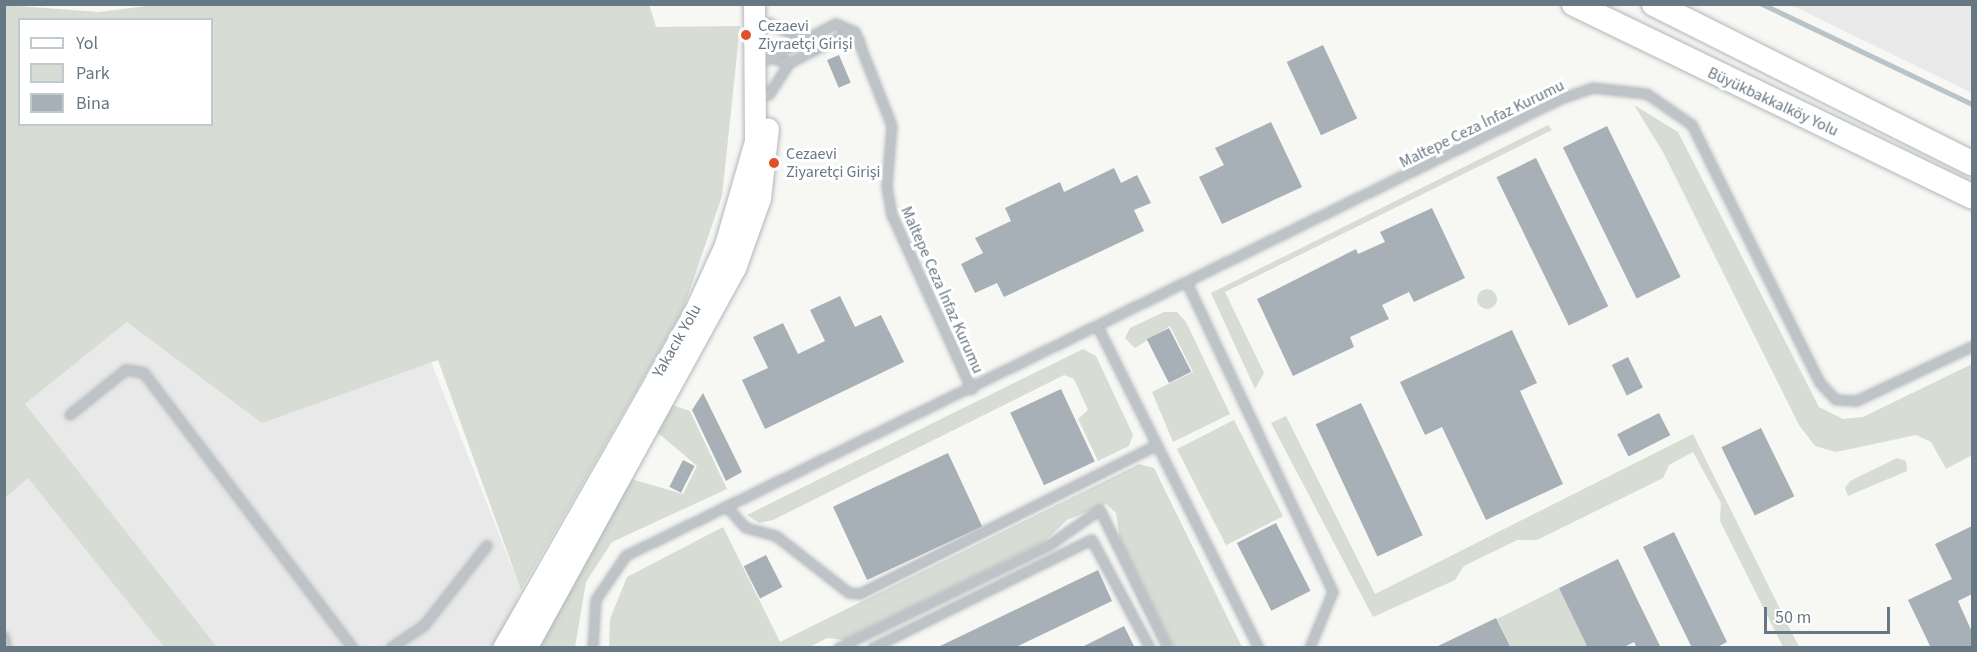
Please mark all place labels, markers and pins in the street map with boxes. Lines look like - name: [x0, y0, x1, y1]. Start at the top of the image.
- place label: Cezaevi Ziyraetçi Girişi: [758, 16, 853, 54]
- marker: Cezaevi Ziyraetçi Girişi: [739, 28, 753, 42]
- place label: Cezaevi Ziyaretçi Girişi: [786, 144, 881, 182]
- marker: Cezaevi Ziyaretçi Girişi: [767, 156, 781, 170]

